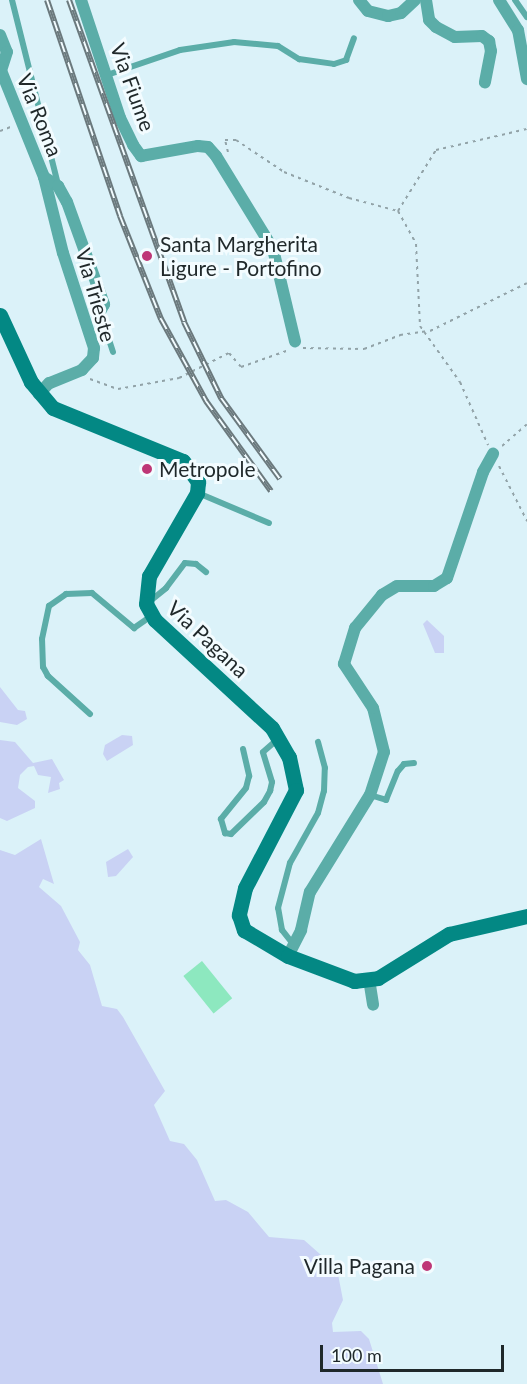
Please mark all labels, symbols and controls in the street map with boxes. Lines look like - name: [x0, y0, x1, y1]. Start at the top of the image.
- street label: Via Fiume: [105, 39, 161, 135]
- street label: Via Roma: [12, 70, 68, 160]
- place label: Santa Margherita Ligure - Portofino: [160, 231, 322, 281]
- street label: Via Trieste: [71, 245, 121, 345]
- marker: Santa Margherita Ligure - Portofino: [138, 247, 156, 265]
- place label: Metropole: [159, 456, 256, 482]
- marker: Metropole: [140, 462, 154, 476]
- street label: Via Pagana: [162, 595, 254, 683]
- place label: Villa Pagana: [304, 1253, 415, 1279]
- marker: Villa Pagana: [420, 1259, 434, 1273]
- scale bar: [323, 1333, 508, 1371]
- text: 100 m: [331, 1344, 382, 1366]

